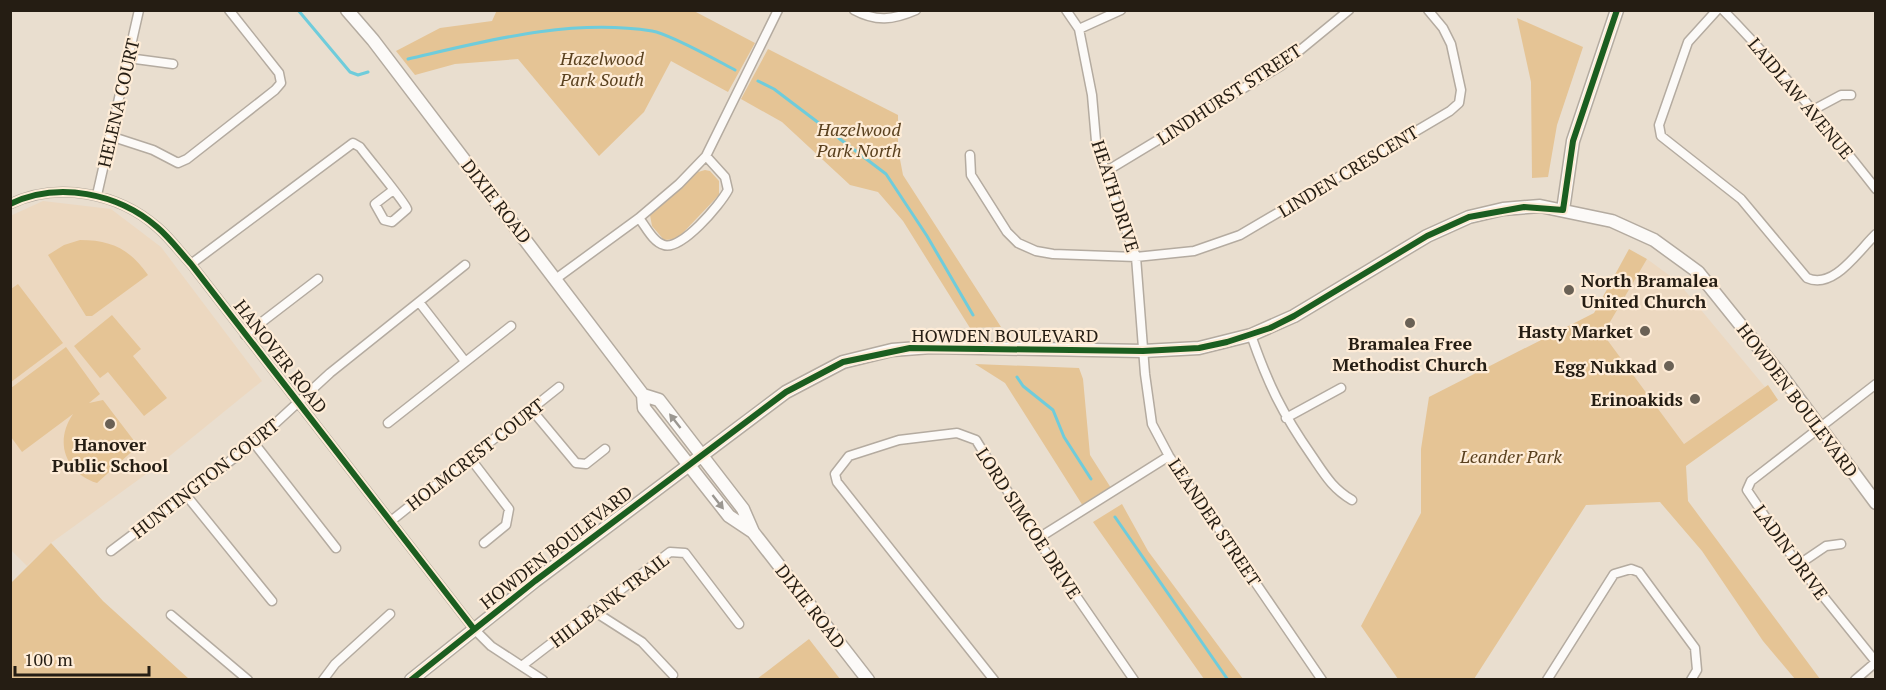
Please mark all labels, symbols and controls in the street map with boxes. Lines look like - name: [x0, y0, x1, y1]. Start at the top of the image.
- street label: LAIDLAW AVENUE: [1743, 32, 1859, 164]
- street label: HELENA COURT: [91, 36, 145, 170]
- street label: LINDHURST STREET: [1152, 38, 1306, 150]
- park label: Hazelwood Park South: [559, 46, 644, 91]
- park label: Hazelwood Park North: [816, 117, 901, 162]
- street label: LINDEN CRESCENT: [1273, 120, 1423, 222]
- street label: HEATH DRIVE: [1087, 137, 1145, 255]
- street label: DIXIE ROAD: [457, 154, 537, 248]
- place label: North Bramalea United Church: [1581, 268, 1718, 313]
- marker: North Bramalea United Church: [1562, 283, 1576, 297]
- street label: HANOVER ROAD: [229, 294, 333, 418]
- marker: Bramalea Free Methodist Church: [1403, 316, 1417, 330]
- street label: HOWDEN BOULEVARD: [1732, 318, 1864, 482]
- place label: Hasty Market: [1518, 319, 1633, 343]
- street label: HOWDEN BOULEVARD: [911, 323, 1099, 347]
- marker: Hasty Market: [1638, 324, 1652, 338]
- place label: Bramalea Free Methodist Church: [1332, 331, 1488, 376]
- place label: Egg Nukkad: [1554, 354, 1657, 378]
- marker: Egg Nukkad: [1662, 359, 1676, 373]
- place label: Erinoakids: [1591, 387, 1683, 411]
- marker: Erinoakids: [1688, 392, 1702, 406]
- street label: HOLMCREST COURT: [401, 393, 549, 515]
- street label: HUNTINGTON COURT: [126, 413, 284, 543]
- one-way arrow: [669, 413, 682, 429]
- marker: Hanover Public School: [103, 417, 117, 431]
- place label: Hanover Public School: [52, 432, 168, 477]
- street label: LORD SIMCOE DRIVE: [971, 443, 1087, 603]
- park label: Leander Park: [1459, 444, 1562, 468]
- street label: LEANDER STREET: [1163, 453, 1267, 591]
- street label: HOWDEN BOULEVARD: [475, 480, 637, 614]
- one-way arrow: [711, 494, 723, 509]
- street label: LADIN DRIVE: [1748, 500, 1834, 604]
- street label: HILLBANK TRAIL: [545, 547, 673, 653]
- street label: DIXIE ROAD: [771, 559, 851, 653]
- scale bar: [15, 639, 148, 677]
- text: 100 m: [24, 647, 73, 671]

